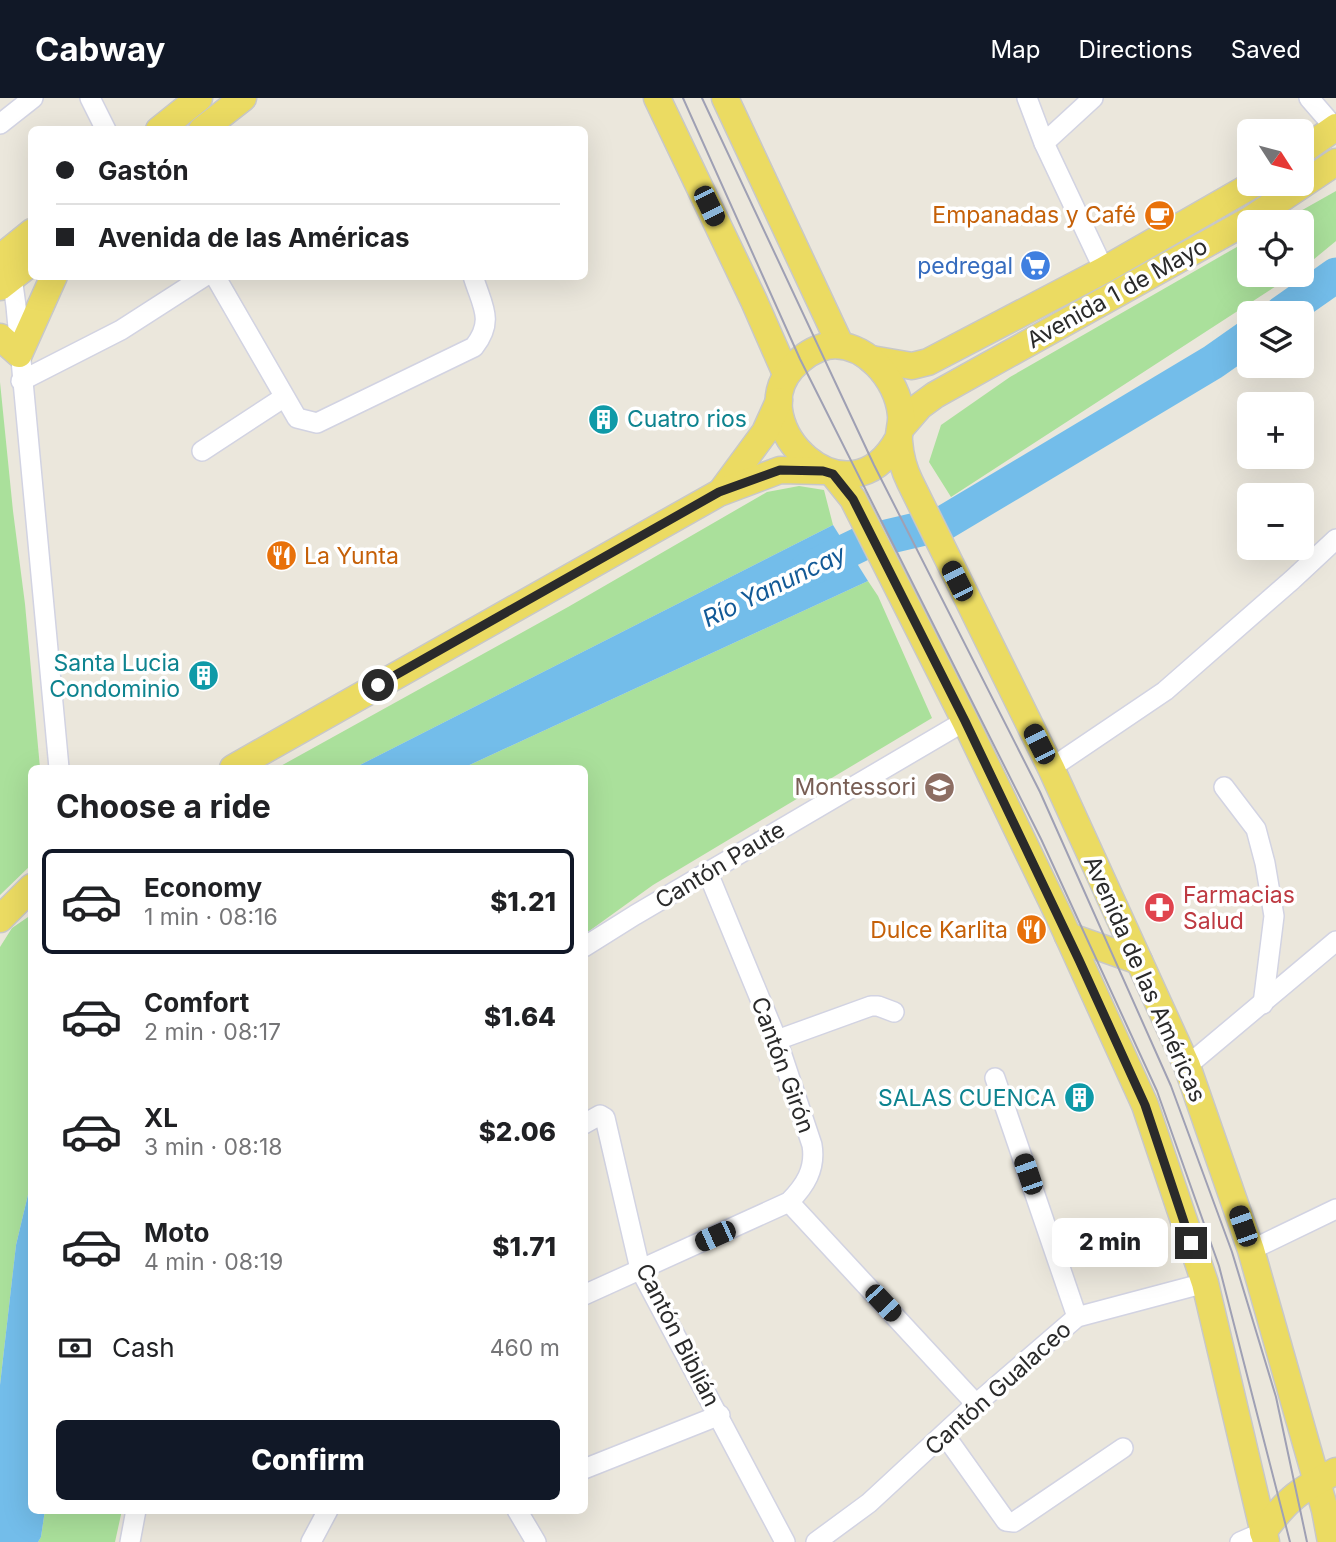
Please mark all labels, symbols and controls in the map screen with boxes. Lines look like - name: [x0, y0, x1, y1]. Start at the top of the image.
- text: Cabway: [35, 29, 165, 69]
- text: Map: [991, 35, 1040, 64]
- text: Directions: [1078, 35, 1193, 64]
- text: Saved: [1231, 35, 1301, 64]
- north arrow: [1237, 119, 1314, 196]
- map controls: [1237, 119, 1314, 560]
- text: Gastón: [98, 155, 189, 186]
- car: [691, 183, 728, 229]
- cafe icon: Empanadas y Café: [1142, 198, 1176, 232]
- place label: Empanadas y Café: [932, 201, 1136, 229]
- button: locate: [1237, 210, 1314, 287]
- text: Avenida de las Américas: [98, 222, 410, 253]
- street label: Avenida 1 de Mayo: [1022, 232, 1212, 354]
- supermarket icon: pedregal: [1019, 249, 1053, 283]
- place label: pedregal: [917, 252, 1013, 280]
- button: layers: [1237, 301, 1314, 378]
- button: +: [1237, 392, 1314, 469]
- building icon: Cuatro rios: [587, 402, 621, 436]
- place label: Cuatro rios: [627, 405, 747, 433]
- button: −: [1237, 483, 1314, 560]
- restaurant icon: La Yunta: [264, 539, 298, 573]
- water label: Río Yanuncay: [698, 539, 851, 633]
- place label: La Yunta: [304, 542, 399, 570]
- car: [939, 558, 976, 604]
- place label: Santa Lucia Condominio: [49, 649, 180, 703]
- building icon: Santa Lucia Condominio: [186, 659, 220, 693]
- route start: [362, 669, 394, 701]
- car: [1021, 721, 1058, 767]
- school or university icon: Montessori: [922, 770, 956, 804]
- place label: Montessori: [794, 773, 916, 801]
- text: Choose a ride: [56, 787, 271, 826]
- street label: Cantón Paute: [650, 815, 790, 915]
- street label: Avenida de las Américas: [1078, 852, 1212, 1106]
- icon: car: [60, 870, 123, 933]
- text: Economy: [144, 872, 262, 903]
- place label: Farmacias Salud: [1183, 881, 1295, 935]
- text: $1.21: [490, 886, 556, 917]
- pharmacy icon: Farmacias Salud: [1143, 891, 1177, 925]
- text: 1 min · 08:16: [144, 903, 278, 931]
- restaurant icon: Dulce Karlita: [1014, 913, 1048, 947]
- place label: Dulce Karlita: [870, 916, 1008, 944]
- icon: car: [60, 985, 123, 1048]
- text: Comfort: [144, 987, 249, 1018]
- street label: Cantón Girón: [745, 993, 821, 1137]
- text: $1.64: [484, 1001, 556, 1032]
- text: 2 min · 08:17: [144, 1018, 281, 1046]
- building icon: SALAS CUENCA: [1062, 1081, 1096, 1115]
- place label: SALAS CUENCA: [878, 1084, 1056, 1112]
- icon: car: [60, 1100, 123, 1163]
- text: XL: [144, 1102, 178, 1133]
- text: $2.06: [479, 1116, 556, 1147]
- text: 3 min · 08:18: [144, 1133, 283, 1161]
- car: [1012, 1151, 1045, 1197]
- car: [1227, 1203, 1260, 1249]
- icon: car: [60, 1215, 123, 1278]
- text: Moto: [144, 1217, 209, 1248]
- car: [692, 1218, 739, 1254]
- callout: 2 min: [1051, 1218, 1166, 1268]
- route end: [1175, 1227, 1207, 1259]
- text: 2 min: [1079, 1228, 1141, 1256]
- text: $1.71: [492, 1231, 556, 1262]
- text: 4 min · 08:19: [144, 1248, 283, 1276]
- street label: Cantón Biblián: [630, 1259, 726, 1411]
- car: [861, 1280, 906, 1326]
- street label: Cantón Gualaceo: [919, 1315, 1077, 1461]
- icon: cash: [56, 1329, 94, 1367]
- text: Cash: [112, 1332, 175, 1363]
- text: 460 m: [490, 1334, 560, 1362]
- button: Confirm: [56, 1420, 560, 1500]

